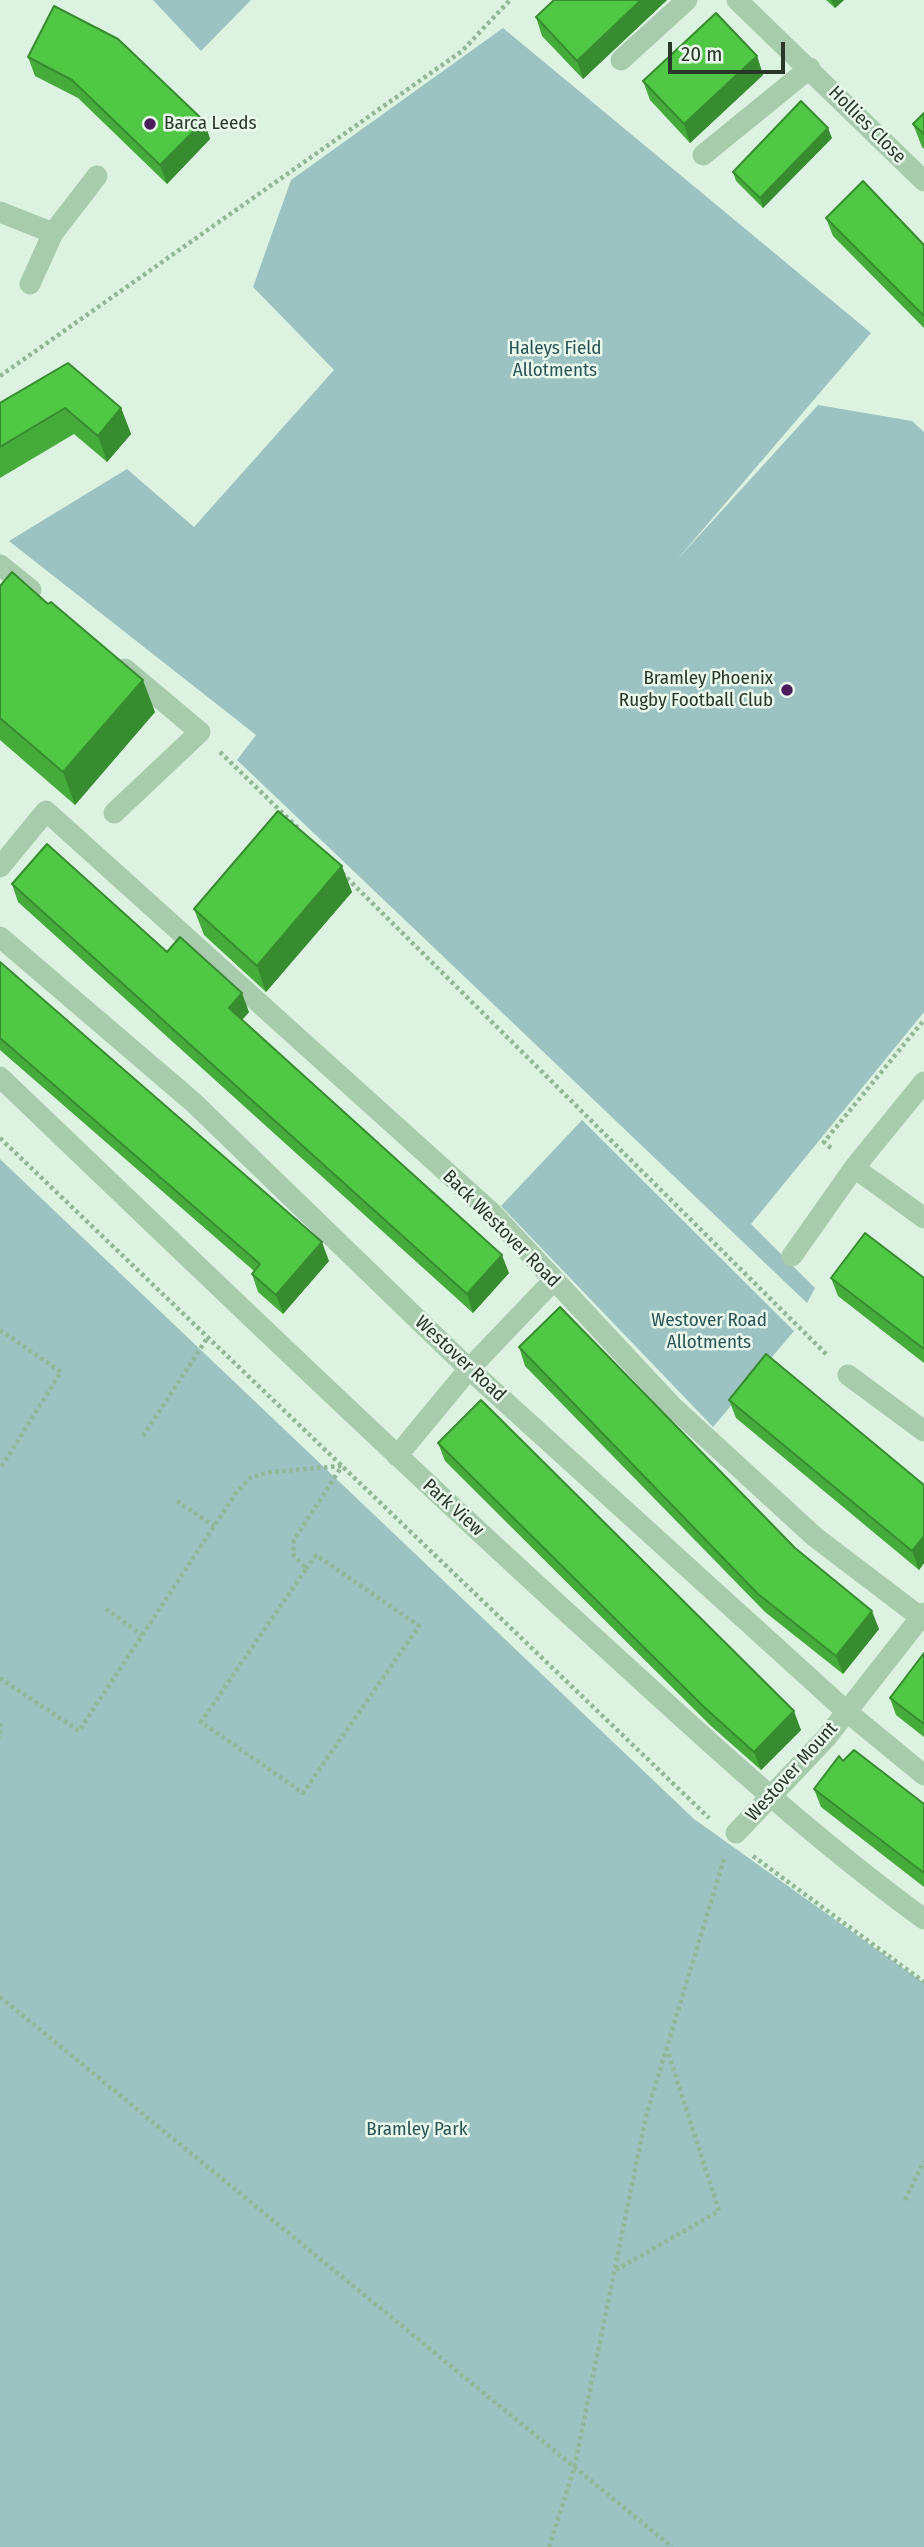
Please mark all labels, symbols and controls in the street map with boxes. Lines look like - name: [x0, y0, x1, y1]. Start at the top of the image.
- scale bar: [672, 28, 789, 72]
- text: 20 m: [681, 41, 722, 67]
- street label: Hollies Close: [824, 82, 910, 168]
- place label: Barca Leeds: [164, 113, 257, 135]
- marker: Barca Leeds: [142, 116, 158, 132]
- park label: Haleys Field Allotments: [509, 338, 601, 382]
- place label: Bramley Phoenix Rugby Football Club: [619, 668, 773, 712]
- marker: Bramley Phoenix Rugby Football Club: [779, 682, 795, 698]
- street label: Back Westover Road: [438, 1166, 564, 1292]
- park label: Westover Road Allotments: [651, 1310, 767, 1354]
- street label: Westover Road: [410, 1311, 510, 1407]
- street label: Park View: [418, 1475, 488, 1541]
- street label: Westover Mount: [741, 1718, 843, 1826]
- park label: Bramley Park: [366, 2119, 468, 2141]

